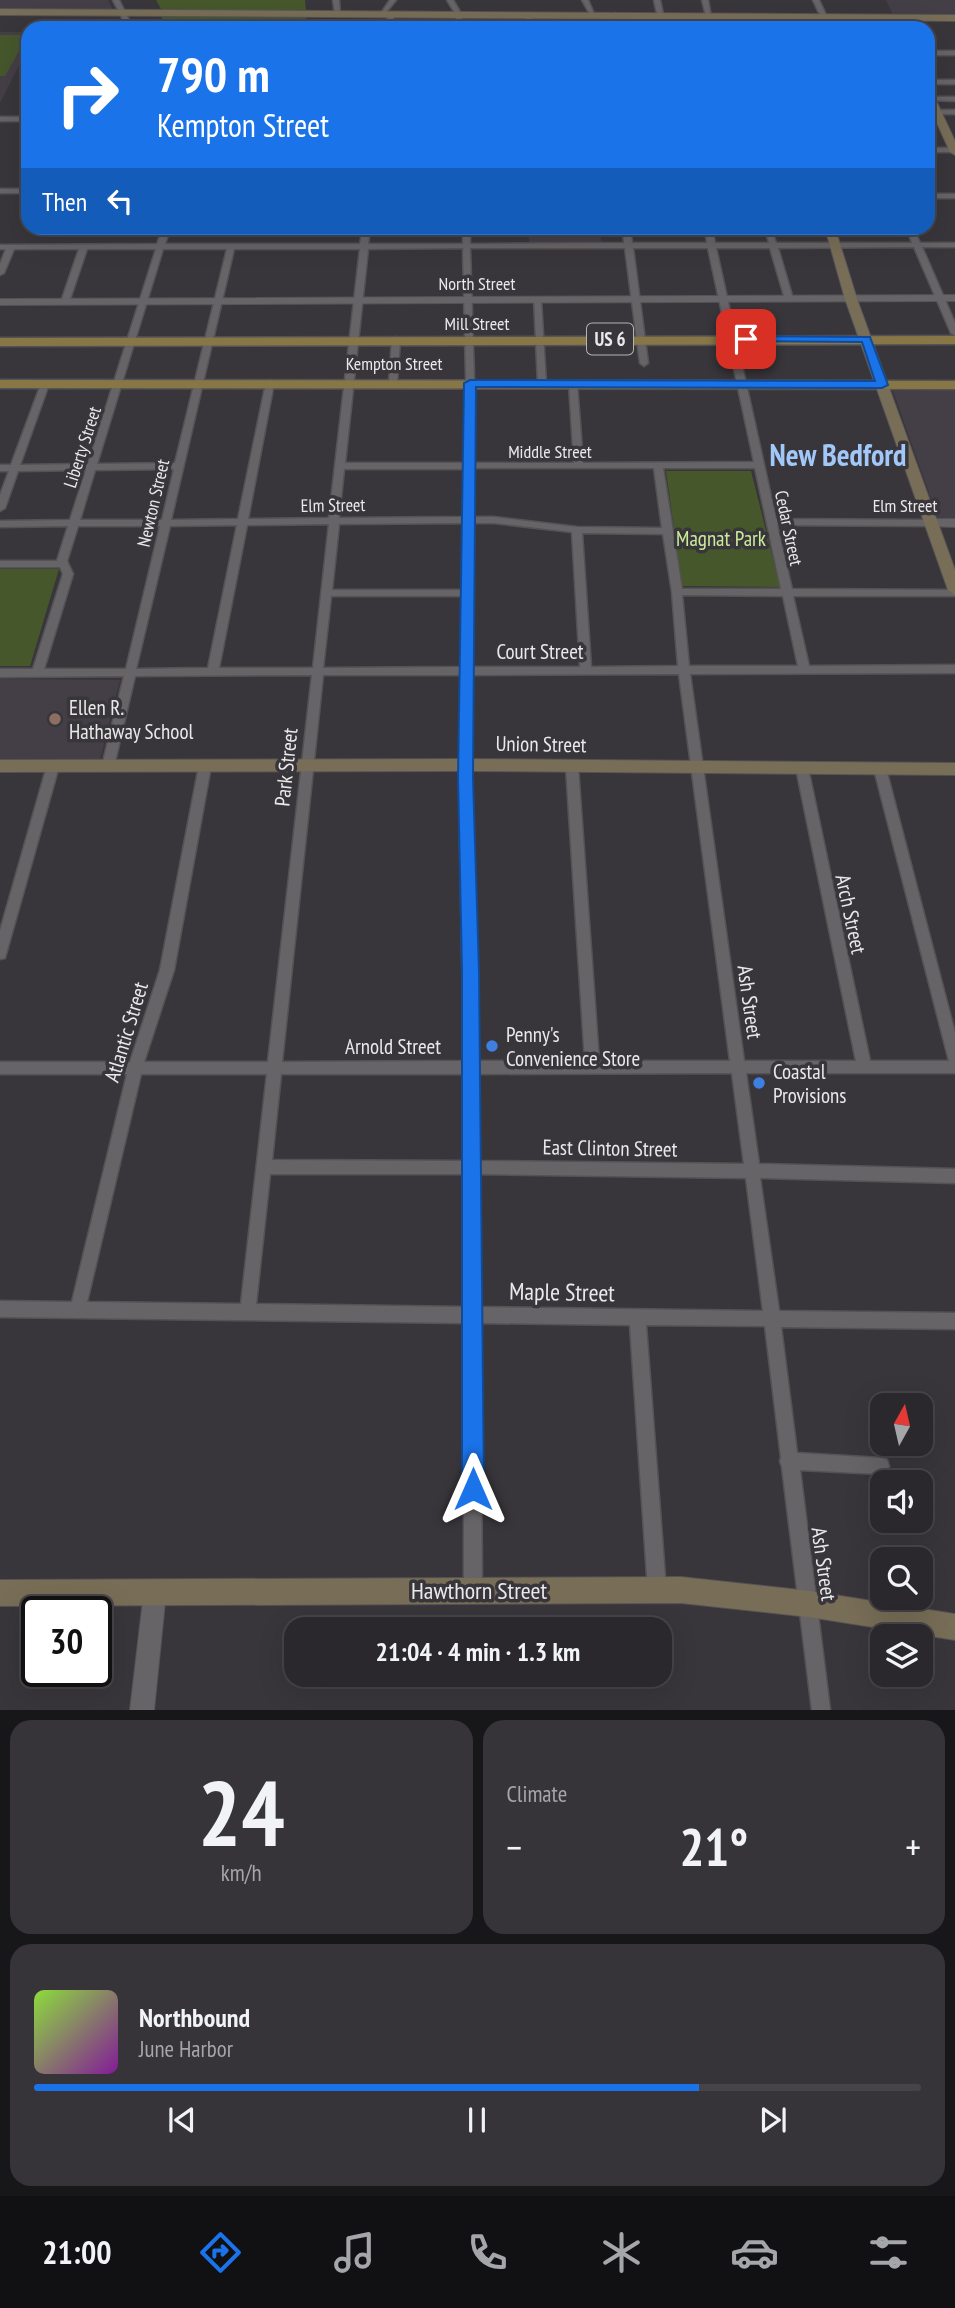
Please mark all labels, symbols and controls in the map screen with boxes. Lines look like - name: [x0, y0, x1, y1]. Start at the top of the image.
- text: 790 m: [157, 42, 270, 106]
- icon: right: [42, 49, 133, 140]
- text: Kempton Street: [157, 104, 329, 146]
- icon: left: [101, 182, 139, 220]
- text: Then: [42, 185, 87, 218]
- street label: North Street: [439, 272, 515, 295]
- pin: [716, 309, 776, 369]
- street label: Mill Street: [445, 312, 509, 335]
- icon: arrive: [727, 320, 765, 358]
- road number: US 6: [587, 324, 633, 354]
- street label: Kempton Street: [346, 352, 442, 375]
- street label: Liberty Street: [58, 403, 106, 491]
- district label: New Bedford: [770, 435, 906, 474]
- street label: Middle Street: [508, 440, 592, 463]
- street label: Newton Street: [132, 457, 174, 549]
- street label: Cedar Street: [770, 488, 808, 568]
- street label: Elm Street: [300, 493, 366, 517]
- street label: Elm Street: [873, 494, 937, 517]
- park label: Magnat Park: [676, 525, 766, 552]
- street label: Court Street: [496, 638, 584, 665]
- place label: Ellen R. Hathaway School: [69, 694, 193, 745]
- marker: Ellen R. Hathaway School: [47, 711, 63, 727]
- street label: Park Street: [268, 726, 304, 808]
- street label: Union Street: [495, 730, 587, 758]
- street label: Arch Street: [829, 872, 873, 956]
- street label: Ash Street: [731, 963, 769, 1041]
- street label: Atlantic Street: [98, 978, 154, 1085]
- place label: Penny's Convenience Store: [506, 1021, 640, 1072]
- street label: Arnold Street: [345, 1033, 441, 1060]
- marker: Penny's Convenience Store: [484, 1038, 500, 1054]
- place label: Coastal Provisions: [773, 1058, 846, 1109]
- marker: Coastal Provisions: [751, 1075, 767, 1091]
- street label: East Clinton Street: [542, 1133, 678, 1163]
- street label: Maple Street: [509, 1276, 615, 1308]
- north arrow: [870, 1393, 933, 1456]
- map controls: [870, 1393, 933, 1687]
- position arrow: [436, 1452, 510, 1526]
- button: sound: [870, 1470, 933, 1533]
- street label: Ash Street: [805, 1525, 843, 1603]
- button: search: [870, 1547, 933, 1610]
- street label: Hawthorn Street: [411, 1575, 547, 1606]
- speed limit sign: 30: [21, 1596, 112, 1687]
- button: layers: [870, 1624, 933, 1687]
- text: 21:04 · 4 min · 1.3 km: [376, 1635, 580, 1668]
- text: 24: [198, 1753, 285, 1871]
- text: Climate: [507, 1779, 567, 1808]
- text: 21°: [679, 1813, 748, 1880]
- text: −: [507, 1822, 522, 1871]
- text: +: [905, 1822, 921, 1871]
- text: km/h: [221, 1858, 262, 1887]
- text: Northbound: [139, 2001, 250, 2034]
- text: June Harbor: [139, 2034, 233, 2063]
- icon: previous: [163, 2101, 201, 2139]
- icon: pause: [458, 2101, 496, 2139]
- icon: next: [754, 2101, 792, 2139]
- icon: directions: [196, 2228, 245, 2277]
- icon: music: [330, 2228, 379, 2277]
- icon: phone: [463, 2228, 512, 2277]
- icon: climate: [597, 2228, 646, 2277]
- icon: car: [730, 2228, 779, 2277]
- icon: filters: [864, 2228, 913, 2277]
- text: 21:00: [42, 2231, 111, 2273]

